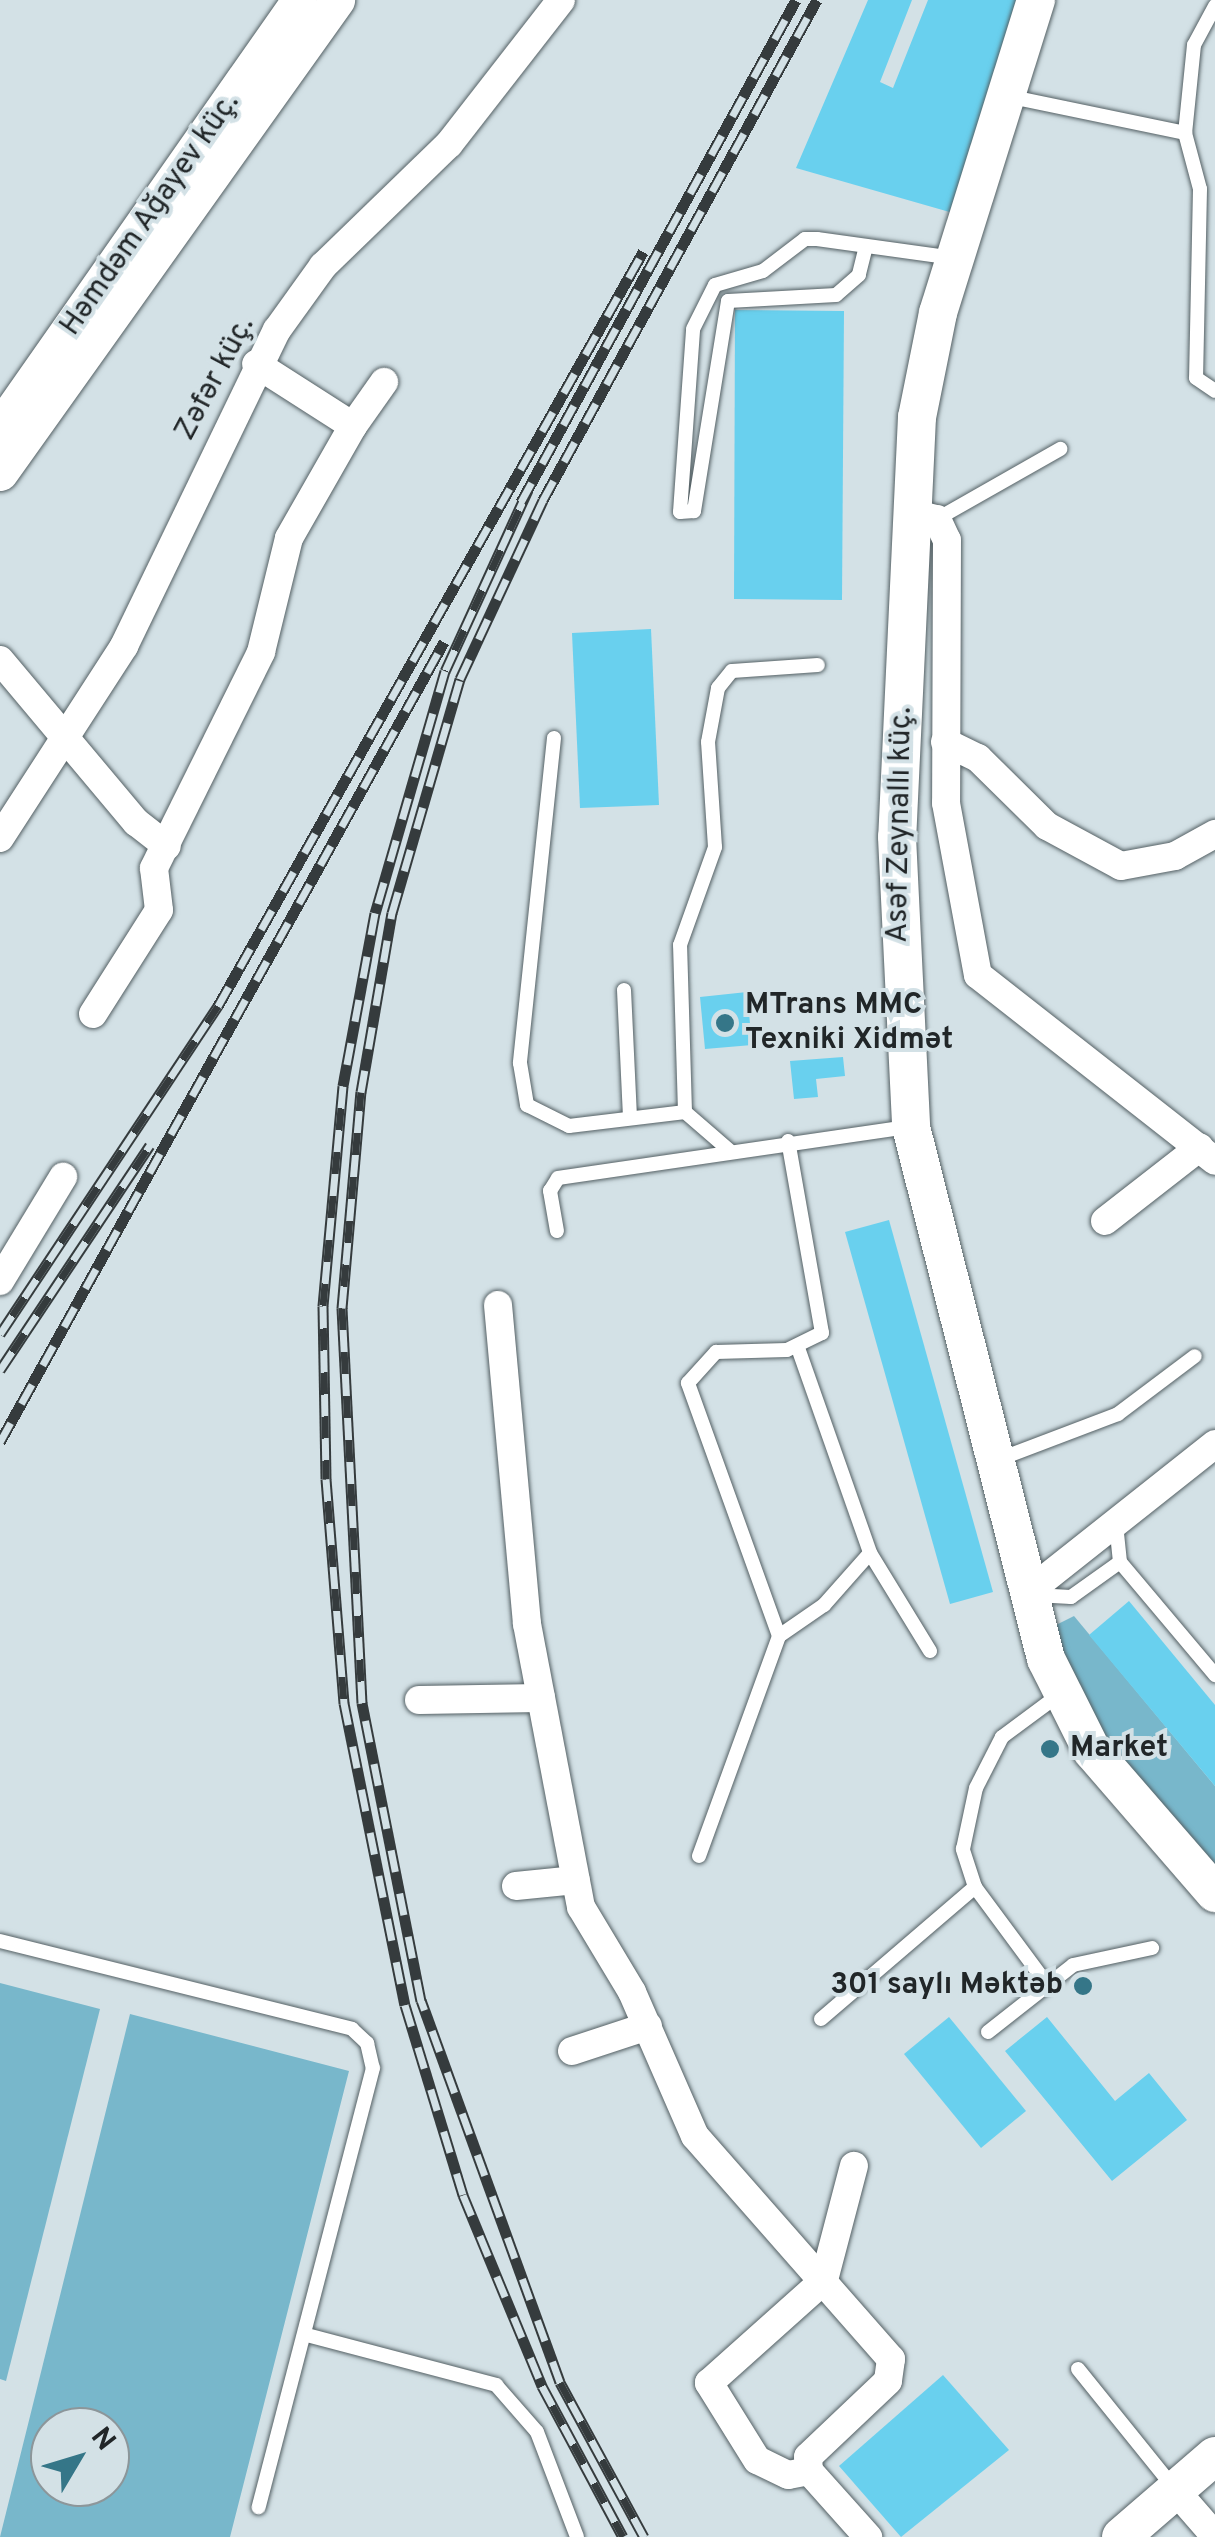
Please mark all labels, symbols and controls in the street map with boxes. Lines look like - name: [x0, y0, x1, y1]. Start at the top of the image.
- street label: Həmdəm Ağayev küç.: [53, 86, 249, 344]
- street label: Zəfər küç.: [168, 311, 264, 447]
- street label: Asəf Zeynallı küç.: [881, 707, 921, 943]
- place label: MTrans MMC Texniki Xidmət: [745, 988, 953, 1058]
- marker: MTrans MMC Texniki Xidmət: [714, 1012, 736, 1034]
- place label: Market: [1070, 1731, 1168, 1767]
- marker: Market: [1039, 1738, 1061, 1760]
- place label: 301 saylı Məktəb: [830, 1968, 1063, 2004]
- marker: 301 saylı Məktəb: [1072, 1975, 1094, 1997]
- north arrow: [30, 2407, 130, 2507]
- text: N: [82, 2421, 122, 2459]

